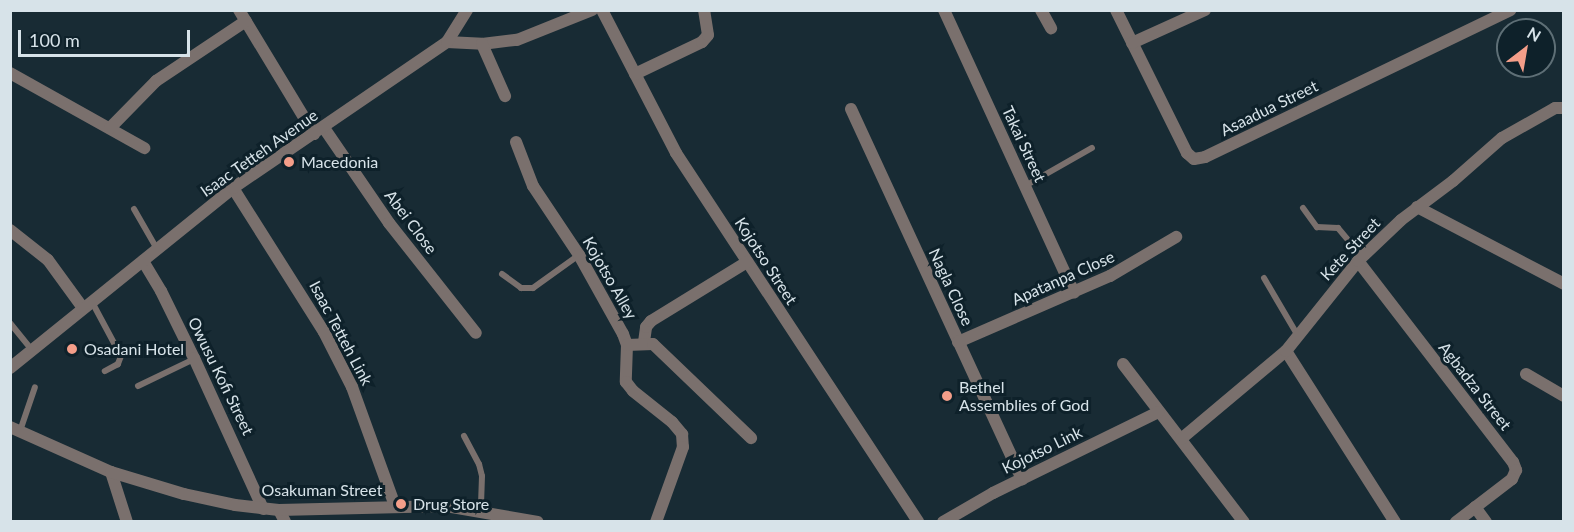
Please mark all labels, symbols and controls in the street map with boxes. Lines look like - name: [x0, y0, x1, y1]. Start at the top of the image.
- scale bar: [21, 18, 194, 56]
- north arrow: [1496, 18, 1556, 78]
- text: N: [1524, 23, 1545, 45]
- text: 100 m: [29, 29, 80, 51]
- street label: Asaadua Street: [1217, 76, 1321, 140]
- street label: Takai Street: [998, 103, 1050, 185]
- street label: Isaac Tetteh Avenue: [196, 105, 322, 201]
- place label: Macedonia: [301, 152, 378, 172]
- marker: Macedonia: [282, 155, 296, 169]
- street label: Abei Close: [381, 186, 441, 258]
- street label: Kojotso Street: [731, 214, 801, 308]
- street label: Kete Street: [1316, 214, 1384, 284]
- street label: Kojotso Alley: [579, 233, 641, 323]
- street label: Nagla Close: [925, 245, 977, 329]
- street label: Apatanpa Close: [1009, 247, 1117, 309]
- street label: Isaac Tetteh Link: [305, 277, 377, 389]
- street label: Owusu Kofi Street: [184, 314, 258, 438]
- street label: Agbadza Street: [1435, 338, 1515, 434]
- place label: Osadani Hotel: [84, 339, 184, 359]
- marker: Osadani Hotel: [65, 342, 79, 356]
- place label: Bethel Assemblies of God: [959, 377, 1090, 415]
- marker: Bethel Assemblies of God: [940, 389, 954, 403]
- street label: Kojotso Link: [999, 422, 1085, 478]
- street label: Osakuman Street: [262, 480, 382, 500]
- place label: Drug Store: [413, 494, 489, 514]
- marker: Drug Store: [394, 497, 408, 511]

